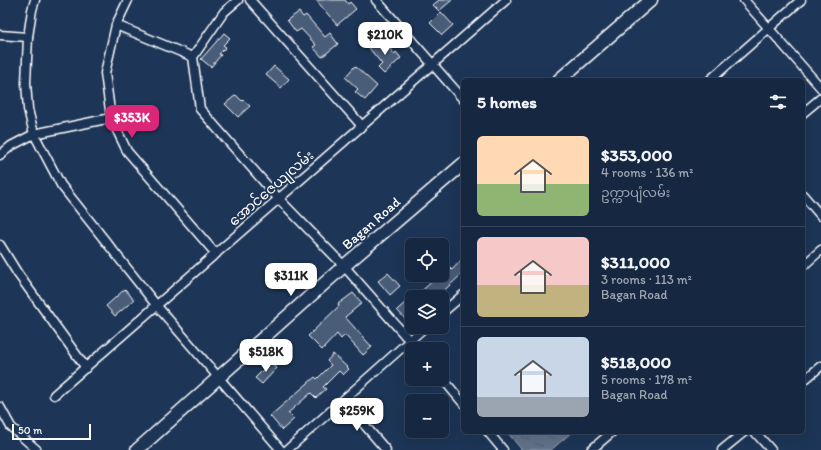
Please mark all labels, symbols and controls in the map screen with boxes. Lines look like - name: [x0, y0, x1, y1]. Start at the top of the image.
- pin: $210K: [357, 22, 413, 56]
- text: $210K: [367, 27, 403, 42]
- icon: filters: [767, 91, 789, 113]
- text: 5 homes: [477, 92, 537, 112]
- pin: $353K: [104, 105, 160, 139]
- text: $353K: [114, 110, 150, 125]
- street label: အောင်ဇေယျလမ်း: [224, 145, 319, 232]
- text: $353,000: [601, 145, 673, 165]
- icon: home: [509, 152, 557, 200]
- text: 4 rooms · 136 m²: [601, 165, 693, 180]
- text: ဥက္ကာပျံလမ်း: [601, 185, 670, 200]
- street label: Bagan Road: [339, 193, 404, 253]
- map controls: [405, 238, 449, 438]
- button: locate: [405, 238, 449, 282]
- text: $311,000: [601, 252, 670, 272]
- icon: home: [509, 253, 557, 301]
- pin: $311K: [263, 263, 319, 297]
- text: $311K: [274, 268, 308, 283]
- text: 3 rooms · 113 m²: [601, 272, 692, 287]
- text: Bagan Road: [601, 287, 668, 302]
- button: layers: [405, 290, 449, 334]
- pin: $518K: [238, 339, 294, 373]
- button: +: [405, 342, 449, 386]
- text: $518K: [249, 344, 283, 359]
- text: $518,000: [601, 352, 671, 372]
- icon: home: [509, 353, 557, 401]
- text: 5 rooms · 178 m²: [601, 372, 692, 387]
- text: Bagan Road: [601, 387, 668, 402]
- button: −: [405, 394, 449, 438]
- pin: $259K: [329, 398, 385, 432]
- text: $259K: [339, 403, 375, 418]
- scale bar: [12, 422, 91, 441]
- text: 50 m: [18, 424, 42, 437]

